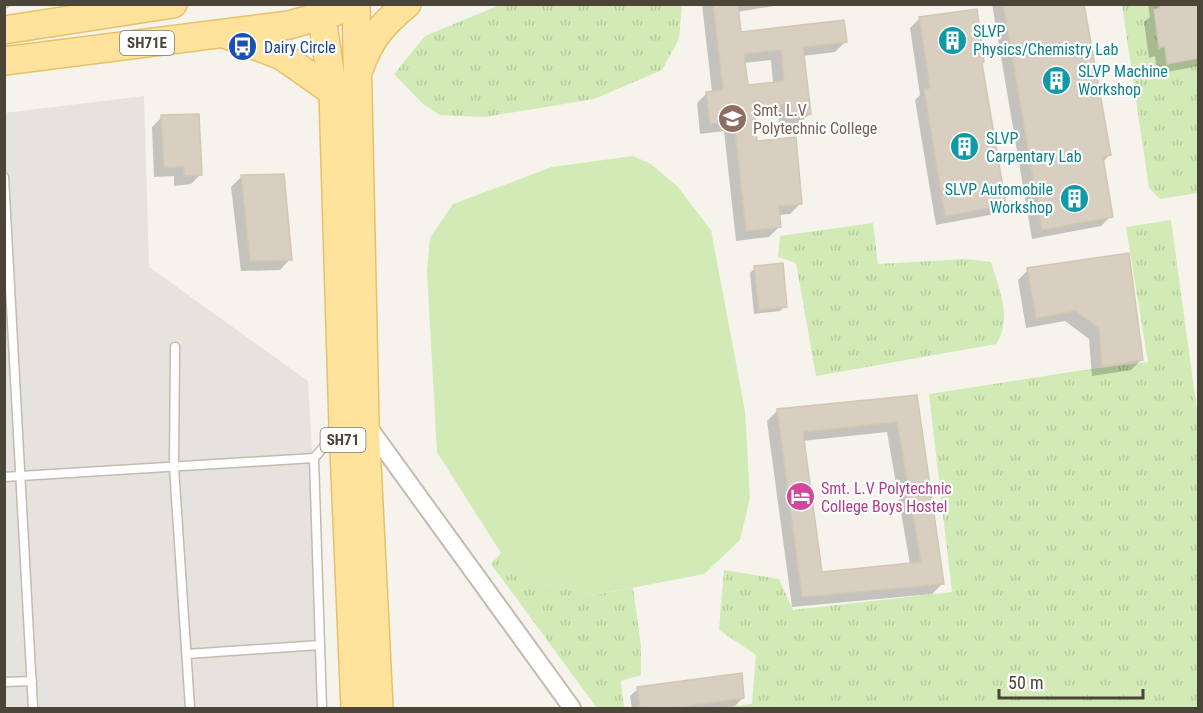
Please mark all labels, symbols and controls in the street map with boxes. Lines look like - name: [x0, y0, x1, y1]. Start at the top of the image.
- place label: SLVP Physics/Chemistry Lab: [973, 22, 1119, 59]
- building icon: SLVP Physics/Chemistry Lab: [936, 24, 968, 56]
- road number: SH71E: [120, 31, 174, 55]
- bus stop icon: Dairy Circle: [227, 31, 259, 63]
- place label: Dairy Circle: [264, 38, 336, 57]
- place label: SLVP Machine Workshop: [1078, 62, 1168, 99]
- building icon: SLVP Machine Workshop: [1041, 64, 1073, 96]
- place label: Smt. L.V Polytechnic College: [753, 101, 877, 138]
- school or university icon: Smt. L.V Polytechnic College: [716, 103, 748, 135]
- place label: SLVP Carpentary Lab: [986, 129, 1082, 166]
- building icon: SLVP Carpentary Lab: [949, 131, 981, 163]
- place label: SLVP Automobile Workshop: [945, 180, 1053, 217]
- building icon: SLVP Automobile Workshop: [1058, 182, 1090, 214]
- road number: SH71: [320, 428, 366, 452]
- place label: Smt. L.V Polytechnic College Boys Hostel: [821, 479, 952, 516]
- hotel icon: Smt. L.V Polytechnic College Boys Hostel: [784, 481, 816, 513]
- scale bar: [999, 662, 1143, 700]
- text: 50 m: [1008, 672, 1043, 693]

